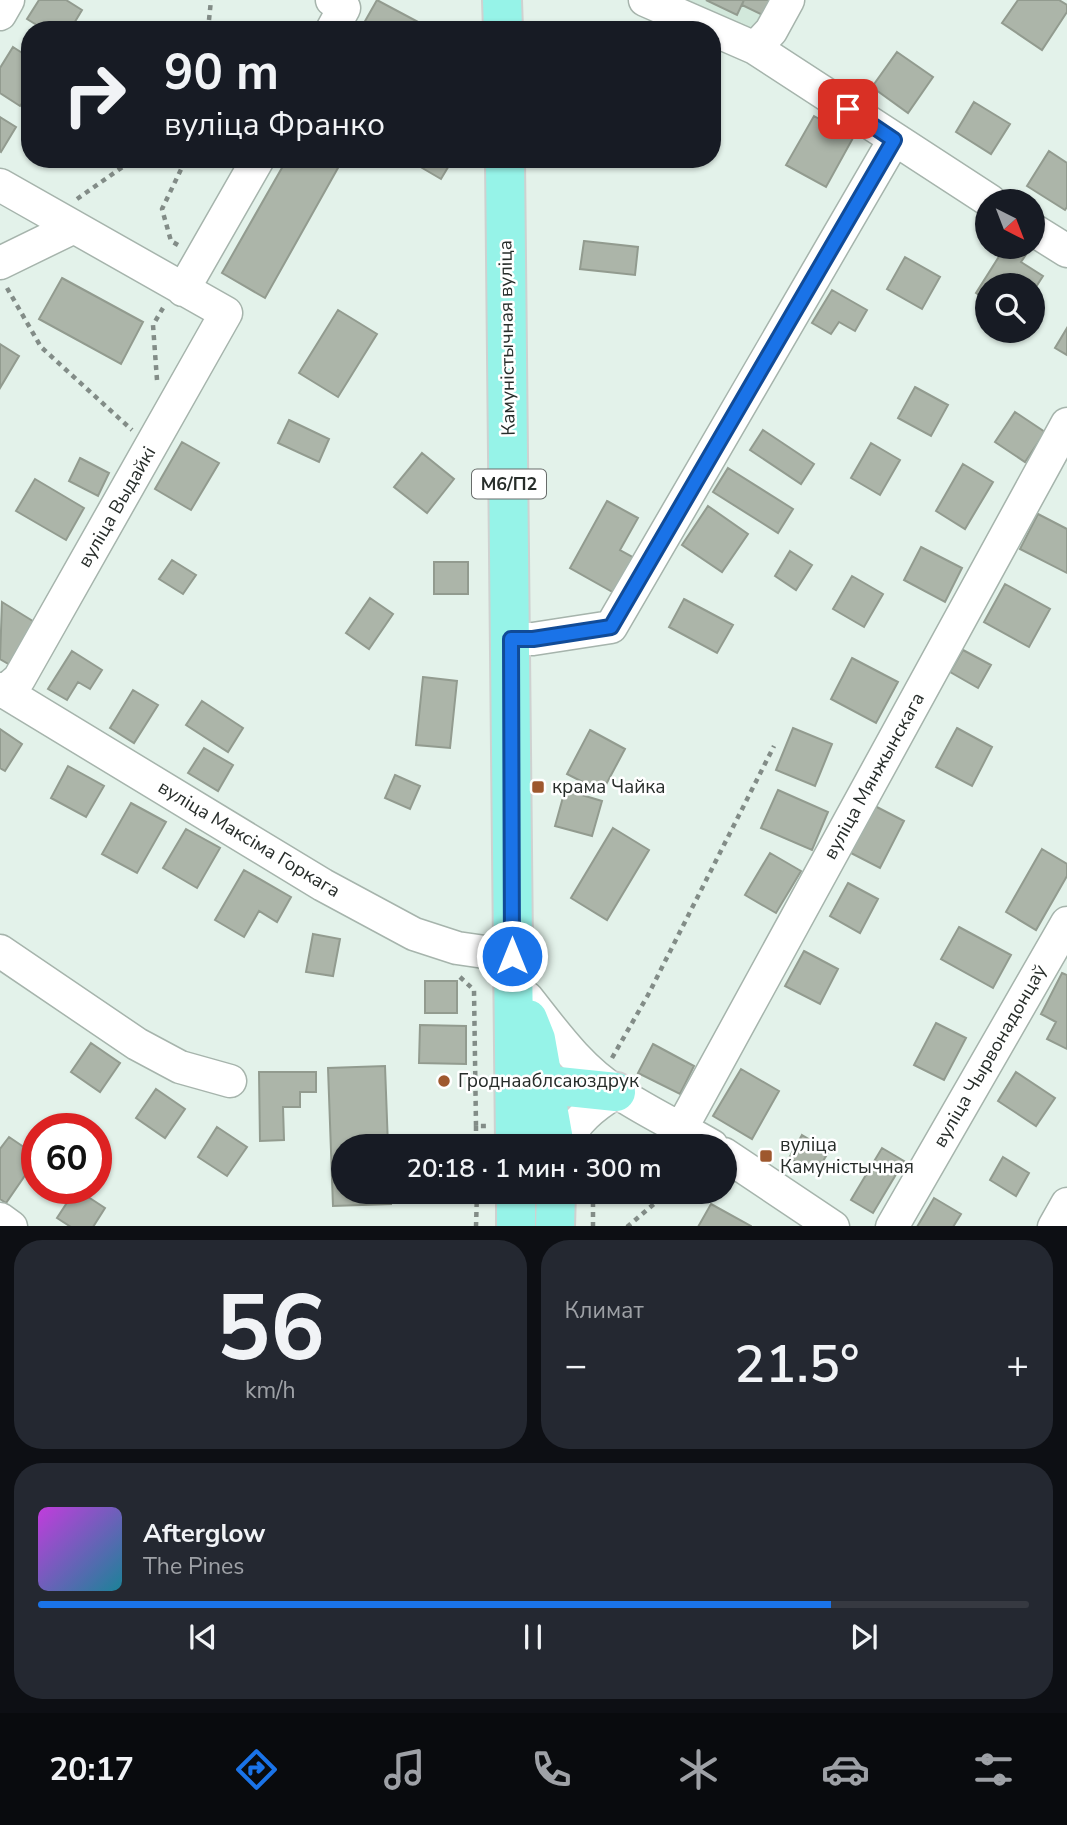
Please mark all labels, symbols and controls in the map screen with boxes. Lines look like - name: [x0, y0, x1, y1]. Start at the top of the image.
- text: 90 m: [164, 39, 279, 106]
- icon: right: [49, 49, 140, 140]
- pin: [818, 79, 878, 139]
- icon: arrive: [829, 90, 867, 128]
- text: вуліца Франко: [164, 103, 385, 146]
- north arrow: [975, 189, 1045, 259]
- map controls: [975, 189, 1045, 343]
- street label: Камуністычная вуліца: [492, 240, 522, 436]
- button: search: [975, 273, 1045, 343]
- street label: вуліца Выдайкі: [72, 442, 162, 572]
- road number: М6/П2: [472, 470, 546, 498]
- street label: вуліца Мянжынскага: [817, 688, 931, 864]
- street label: вуліца Максіма Горкага: [153, 774, 345, 904]
- place label: крама Чайка: [552, 774, 666, 800]
- marker: крама Чайка: [530, 779, 546, 795]
- position arrow: [475, 919, 549, 993]
- street label: вуліца Чырвонадонцаў: [927, 960, 1053, 1152]
- place label: Гроднааблсаюздрук: [458, 1068, 639, 1094]
- marker: Гроднааблсаюздрук: [436, 1073, 452, 1089]
- speed limit sign: 60: [21, 1113, 112, 1204]
- place label: вуліца Камуністычная: [780, 1132, 914, 1180]
- marker: вуліца Камуністычная: [758, 1148, 774, 1164]
- text: 20:18 · 1 мин · 300 m: [406, 1151, 662, 1186]
- text: 56: [216, 1267, 325, 1391]
- text: Климат: [565, 1295, 644, 1326]
- text: 21.5°: [734, 1329, 859, 1400]
- text: −: [565, 1340, 587, 1391]
- text: +: [1006, 1340, 1029, 1391]
- text: km/h: [245, 1375, 296, 1406]
- text: Afterglow: [143, 1516, 266, 1551]
- text: The Pines: [143, 1551, 244, 1582]
- icon: previous: [184, 1618, 222, 1656]
- icon: pause: [514, 1618, 552, 1656]
- icon: next: [845, 1618, 883, 1656]
- icon: directions: [232, 1745, 281, 1794]
- icon: music: [380, 1745, 429, 1794]
- icon: phone: [527, 1745, 576, 1794]
- icon: climate: [674, 1745, 723, 1794]
- icon: car: [821, 1745, 870, 1794]
- icon: filters: [969, 1745, 1018, 1794]
- text: 20:17: [49, 1748, 134, 1791]

